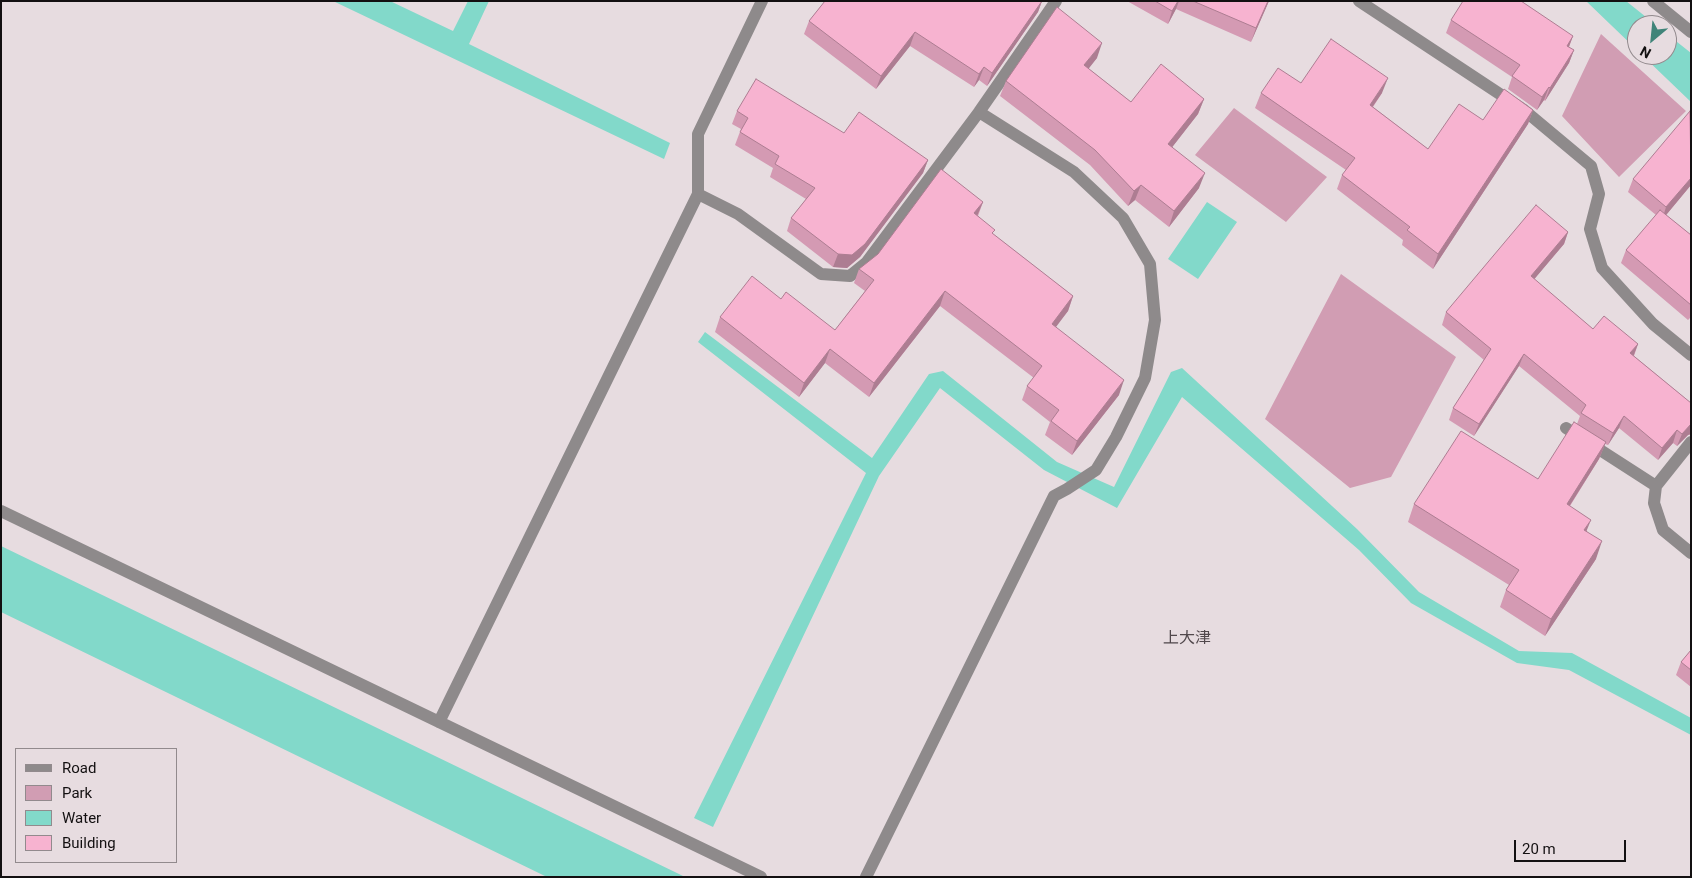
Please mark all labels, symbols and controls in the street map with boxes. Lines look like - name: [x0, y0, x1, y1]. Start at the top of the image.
- north arrow: [1627, 15, 1677, 65]
- text: N: [1637, 43, 1654, 62]
- district label: 上大津: [1163, 629, 1211, 649]
- legend: [15, 748, 178, 863]
- text: Road: [62, 759, 96, 777]
- text: Park: [62, 784, 92, 802]
- text: Water: [62, 809, 101, 827]
- scale bar: [1517, 830, 1630, 862]
- text: Building: [62, 834, 116, 852]
- text: 20 m: [1522, 840, 1556, 858]

